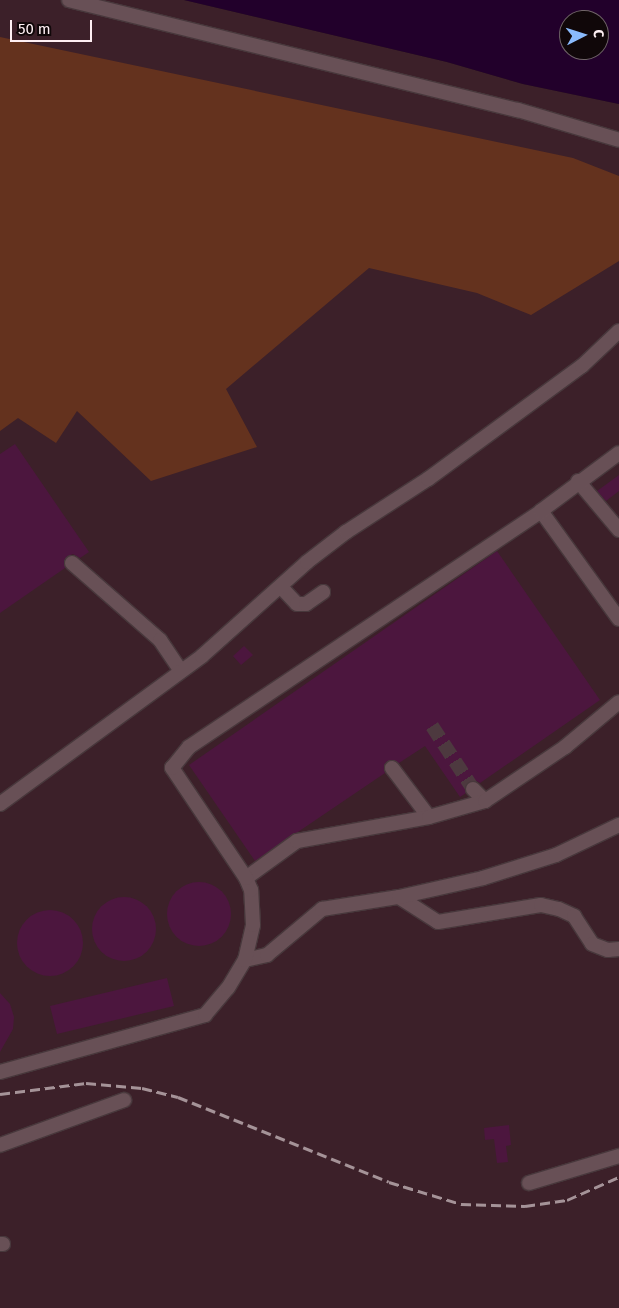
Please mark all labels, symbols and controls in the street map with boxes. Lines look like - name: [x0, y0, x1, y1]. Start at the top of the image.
- scale bar: [12, 10, 95, 42]
- north arrow: [559, 10, 609, 60]
- text: 50 m: [18, 20, 51, 38]
- text: С: [590, 29, 607, 38]

